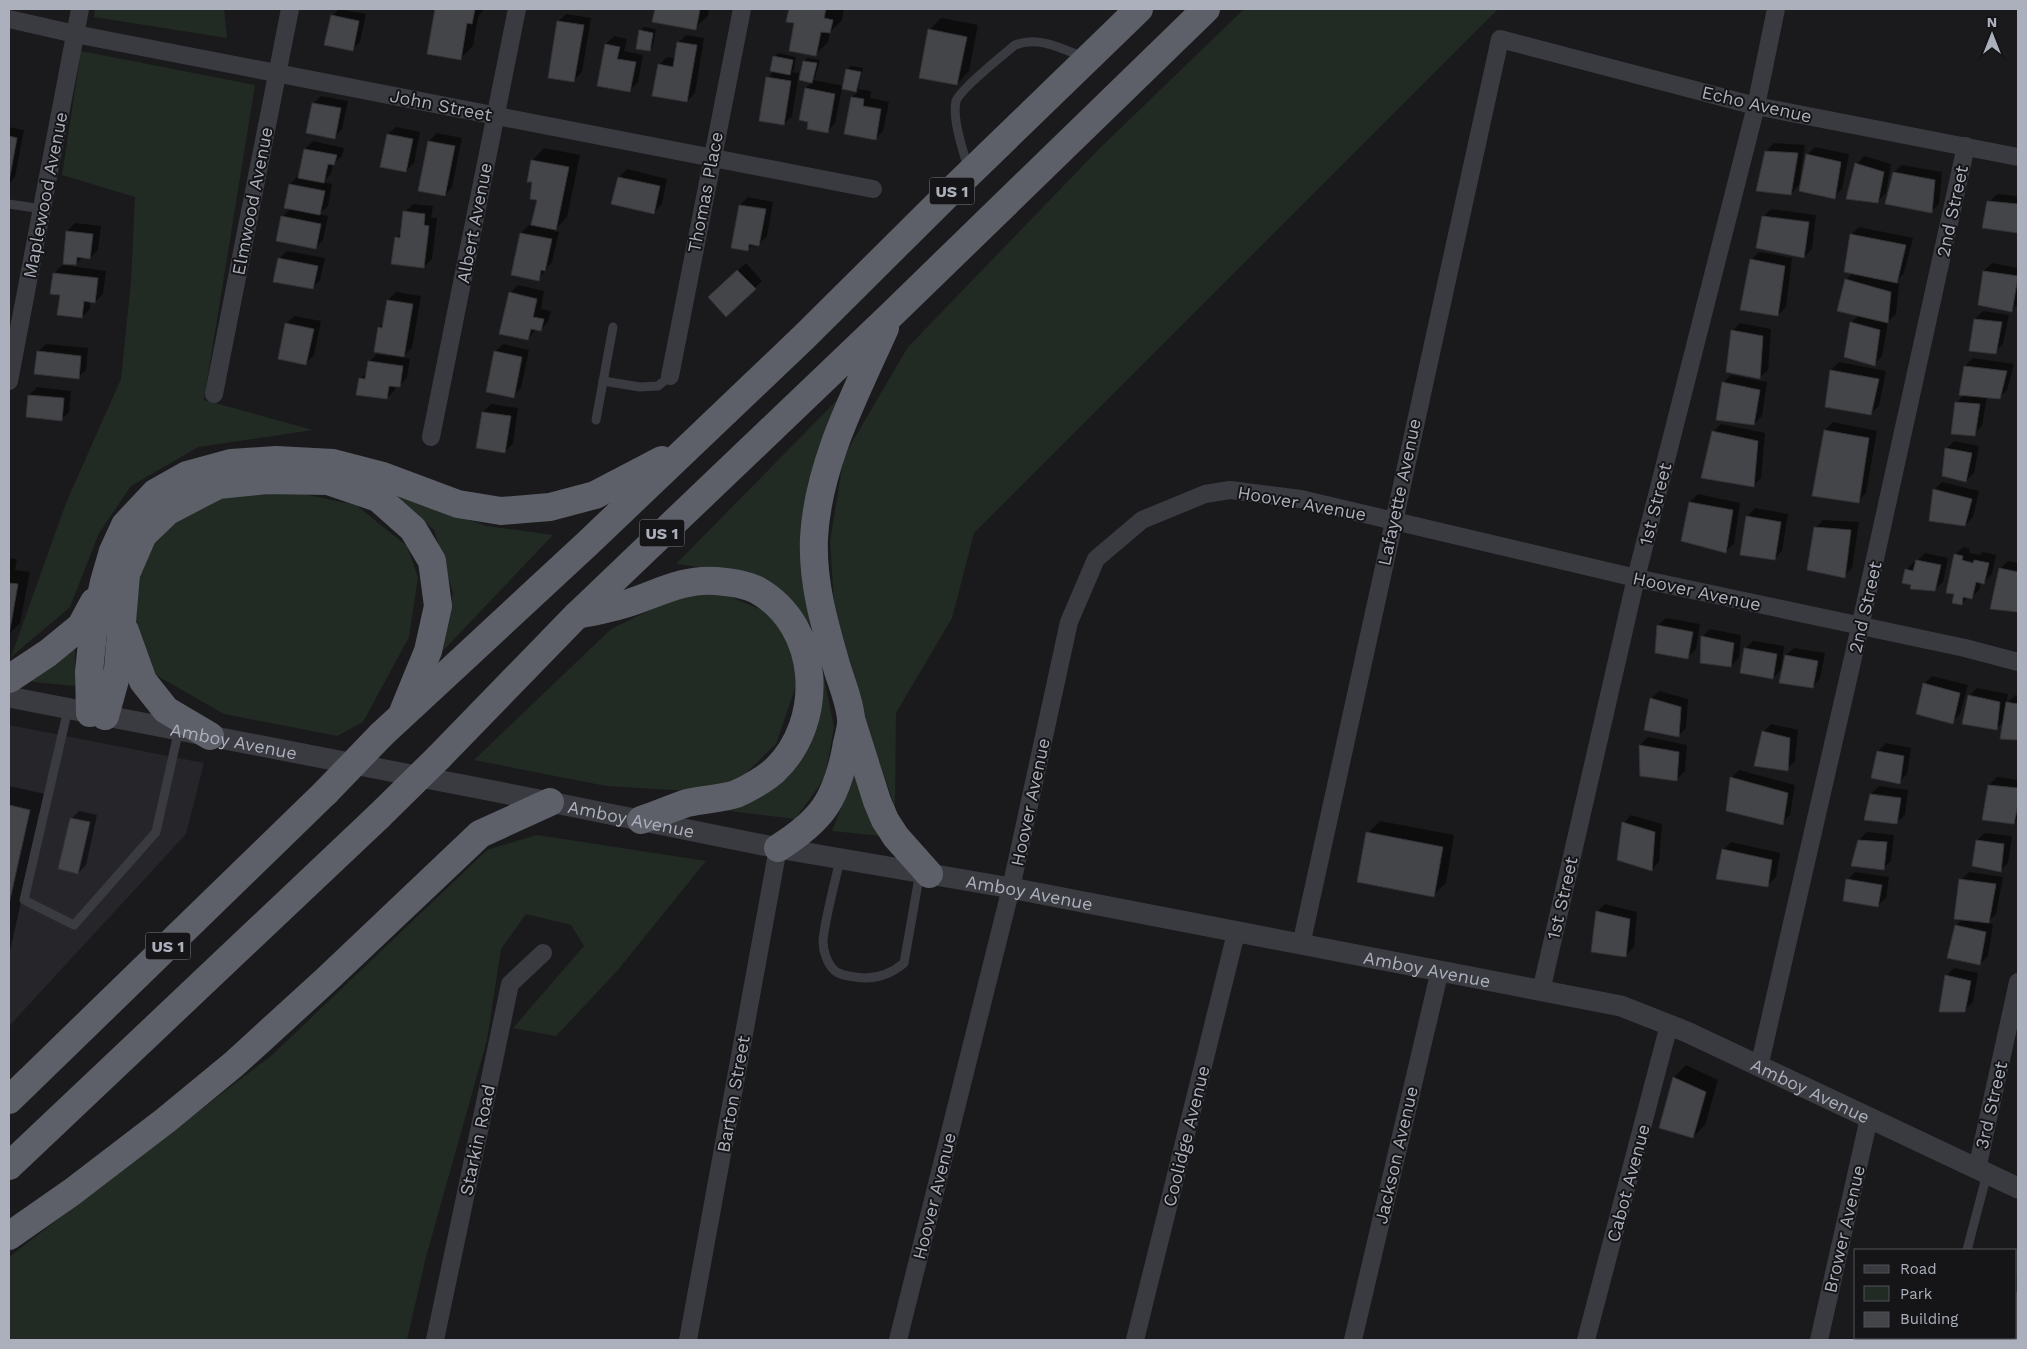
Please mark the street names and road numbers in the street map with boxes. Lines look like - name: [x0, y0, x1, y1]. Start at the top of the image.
- street label: Echo Avenue: [1700, 81, 1814, 127]
- street label: John Street: [388, 85, 494, 125]
- street label: Maplewood Avenue: [19, 110, 71, 280]
- street label: Elmwood Avenue: [227, 125, 277, 277]
- street label: Thomas Place: [683, 130, 727, 254]
- street label: Albert Avenue: [452, 161, 496, 285]
- street label: 2nd Street: [1932, 163, 1972, 259]
- road number: US 1: [930, 178, 974, 205]
- street label: Lafayette Avenue: [1373, 417, 1425, 567]
- street label: 1st Street: [1635, 460, 1676, 547]
- street label: Hoover Avenue: [1236, 481, 1368, 525]
- road number: US 1: [640, 520, 684, 546]
- street label: 2nd Street: [1844, 559, 1886, 655]
- street label: Hoover Avenue: [1631, 567, 1763, 615]
- street label: Amboy Avenue: [169, 718, 299, 763]
- street label: Hoover Avenue: [1006, 736, 1054, 868]
- street label: Amboy Avenue: [566, 795, 697, 841]
- street label: 1st Street: [1542, 854, 1582, 941]
- street label: Amboy Avenue: [964, 870, 1095, 914]
- road number: US 1: [146, 932, 190, 959]
- street label: Amboy Avenue: [1362, 946, 1492, 991]
- street label: Barton Street: [712, 1033, 754, 1154]
- street label: Amboy Avenue: [1748, 1053, 1873, 1127]
- street label: 3rd Street: [1971, 1059, 2011, 1151]
- street label: Coolidge Avenue: [1158, 1063, 1214, 1209]
- street label: Starkin Road: [455, 1083, 499, 1197]
- street label: Jackson Avenue: [1370, 1084, 1422, 1226]
- street label: Cabot Avenue: [1602, 1122, 1654, 1244]
- street label: Hoover Avenue: [908, 1130, 960, 1262]
- street label: Brower Avenue: [1819, 1163, 1869, 1295]

